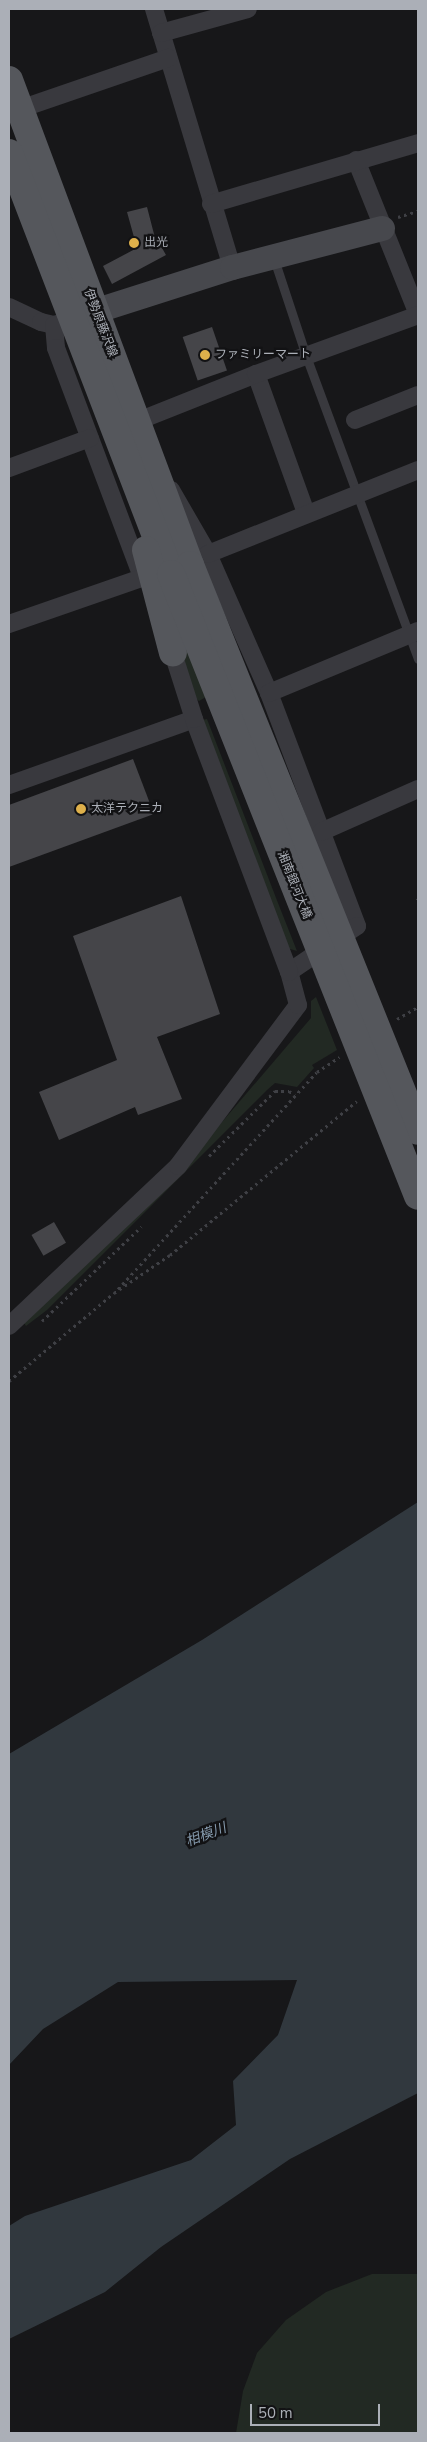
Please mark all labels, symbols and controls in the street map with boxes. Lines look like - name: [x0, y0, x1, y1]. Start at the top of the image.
- place label: 出光: [144, 236, 168, 250]
- marker: 出光: [128, 237, 140, 249]
- street label: 伊勢原藤沢線: [80, 287, 120, 359]
- place label: ファミリーマート: [215, 348, 311, 362]
- marker: ファミリーマート: [199, 349, 211, 361]
- place label: 太洋テクニカ: [91, 802, 163, 816]
- marker: 太洋テクニカ: [75, 803, 87, 815]
- street label: 湘南銀河大橋: [274, 849, 314, 921]
- water label: 相模川: [183, 1820, 229, 1850]
- scale bar: [252, 2394, 382, 2426]
- text: 50 m: [258, 2403, 293, 2423]

